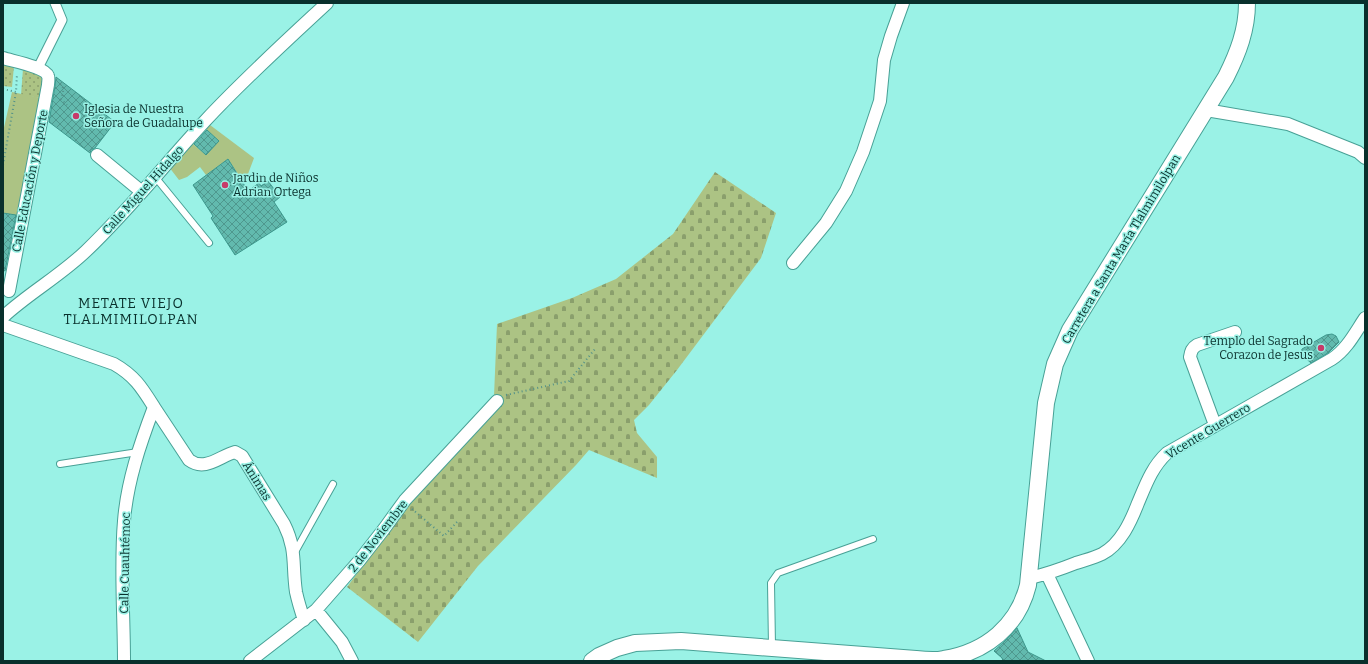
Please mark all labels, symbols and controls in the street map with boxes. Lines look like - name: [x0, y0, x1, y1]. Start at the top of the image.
- place label: Iglesia de Nuestra Señora de Guadalupe: [84, 102, 203, 130]
- street label: Calle Educación y Deporte: [9, 109, 51, 253]
- marker: Iglesia de Nuestra Señora de Guadalupe: [71, 111, 81, 121]
- street label: Calle Miguel Hidalgo: [100, 143, 187, 237]
- street label: Carretera a Santa María Tlalmimilolpan: [1059, 151, 1184, 346]
- place label: Jardin de Niños Adrian Ortega: [232, 171, 319, 199]
- marker: Jardin de Niños Adrian Ortega: [220, 180, 230, 190]
- district label: METATE VIEJO TLALMIMILOLPAN: [63, 295, 199, 328]
- place label: Templo del Sagrado Corazon de Jesus: [1204, 334, 1313, 362]
- marker: Templo del Sagrado Corazon de Jesus: [1316, 343, 1326, 353]
- street label: Vicente Guerrero: [1163, 400, 1253, 462]
- street label: Ánimas: [240, 458, 275, 503]
- street label: 2 de Noviembre: [346, 497, 410, 575]
- street label: Calle Cuauhtémoc: [117, 512, 133, 614]

